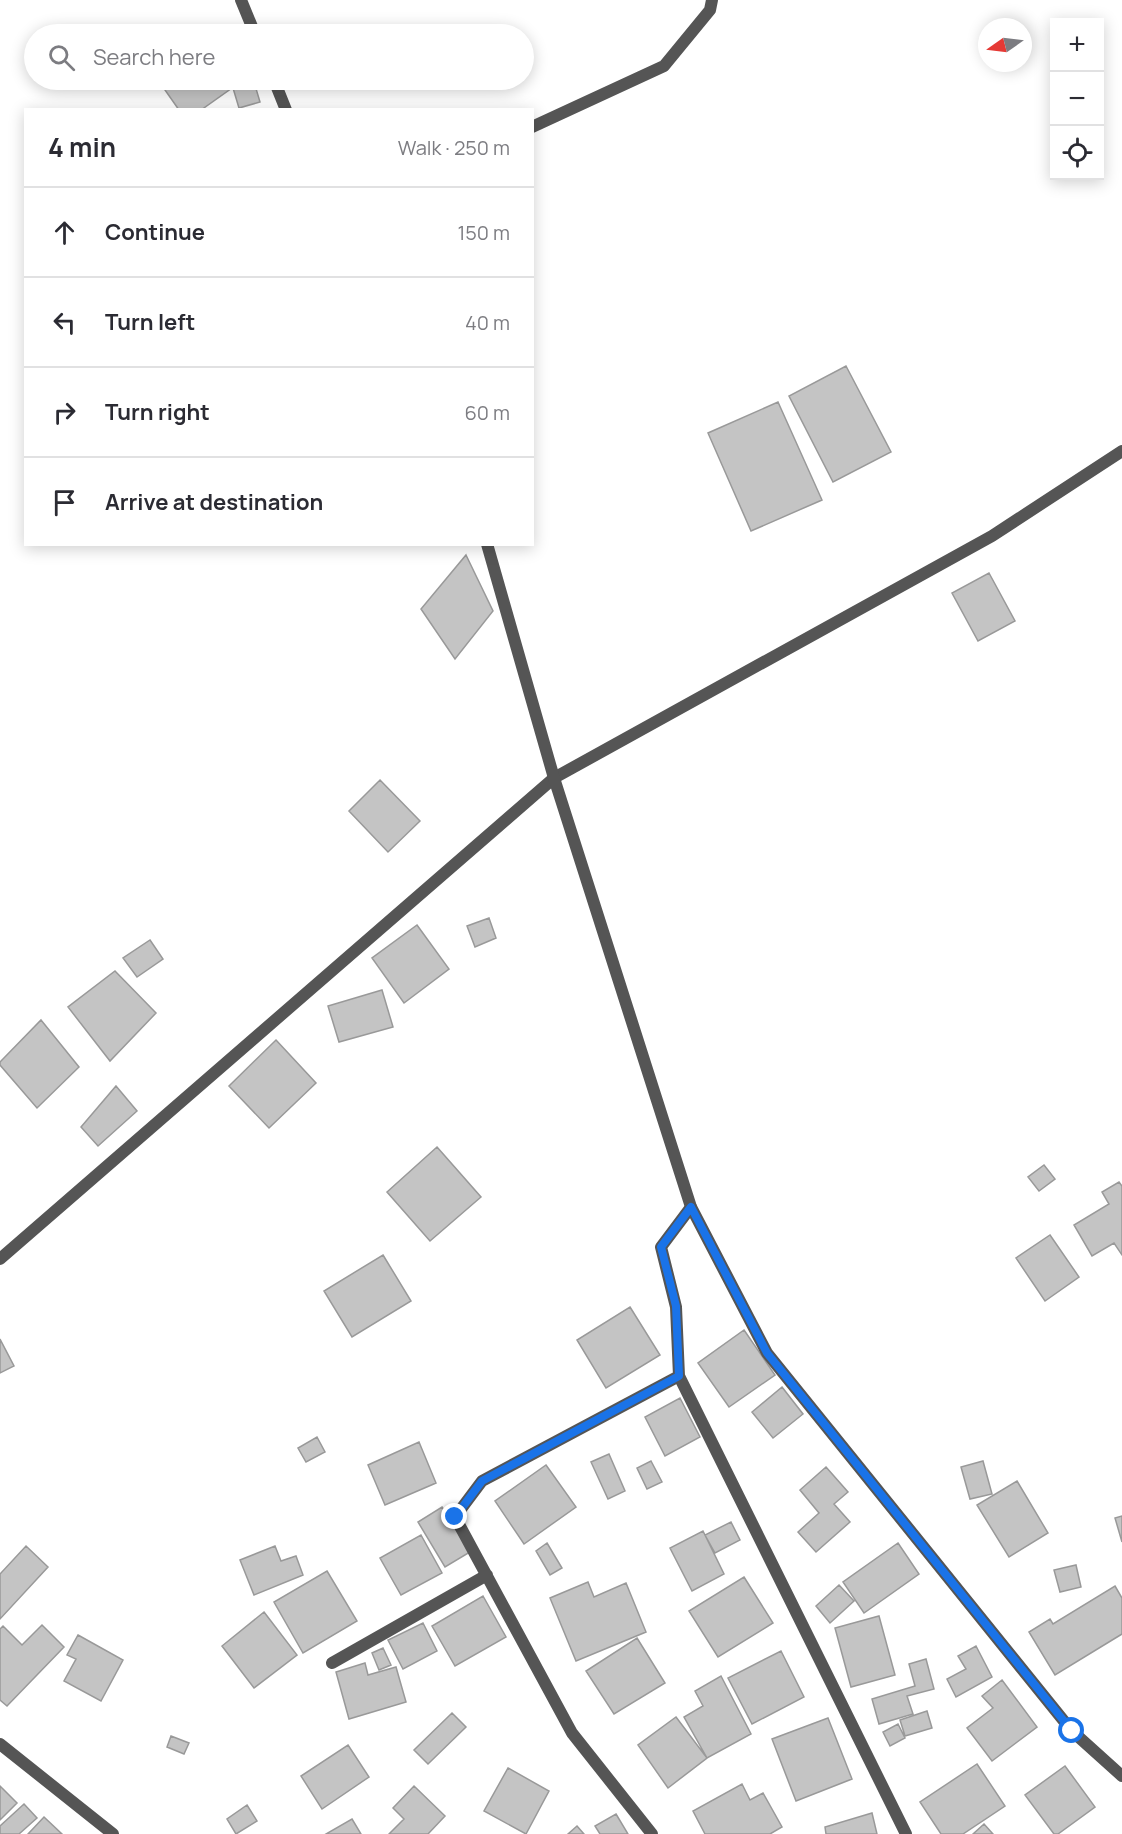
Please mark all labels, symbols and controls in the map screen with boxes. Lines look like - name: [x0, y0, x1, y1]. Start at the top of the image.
- north arrow: [978, 18, 1032, 72]
- map controls: [1050, 18, 1104, 180]
- button: +: [1050, 18, 1104, 72]
- search box: [24, 24, 534, 90]
- icon: search: [45, 41, 78, 74]
- text: Search here: [93, 42, 215, 72]
- button: −: [1050, 72, 1104, 126]
- button: locate: [1050, 126, 1104, 180]
- text: 4 min: [48, 129, 116, 165]
- text: Walk · 250 m: [398, 134, 510, 161]
- icon: ahead: [48, 216, 81, 249]
- text: Continue: [105, 217, 205, 247]
- text: 150 m: [457, 219, 510, 246]
- icon: left: [48, 306, 81, 339]
- text: Turn left: [105, 307, 195, 337]
- text: 40 m: [465, 309, 510, 336]
- icon: right: [48, 396, 81, 429]
- text: Turn right: [105, 397, 210, 427]
- text: 60 m: [464, 399, 510, 426]
- icon: arrive: [48, 486, 81, 519]
- text: Arrive at destination: [105, 487, 323, 517]
- route end: [441, 1503, 467, 1529]
- route start: [1058, 1717, 1084, 1743]

